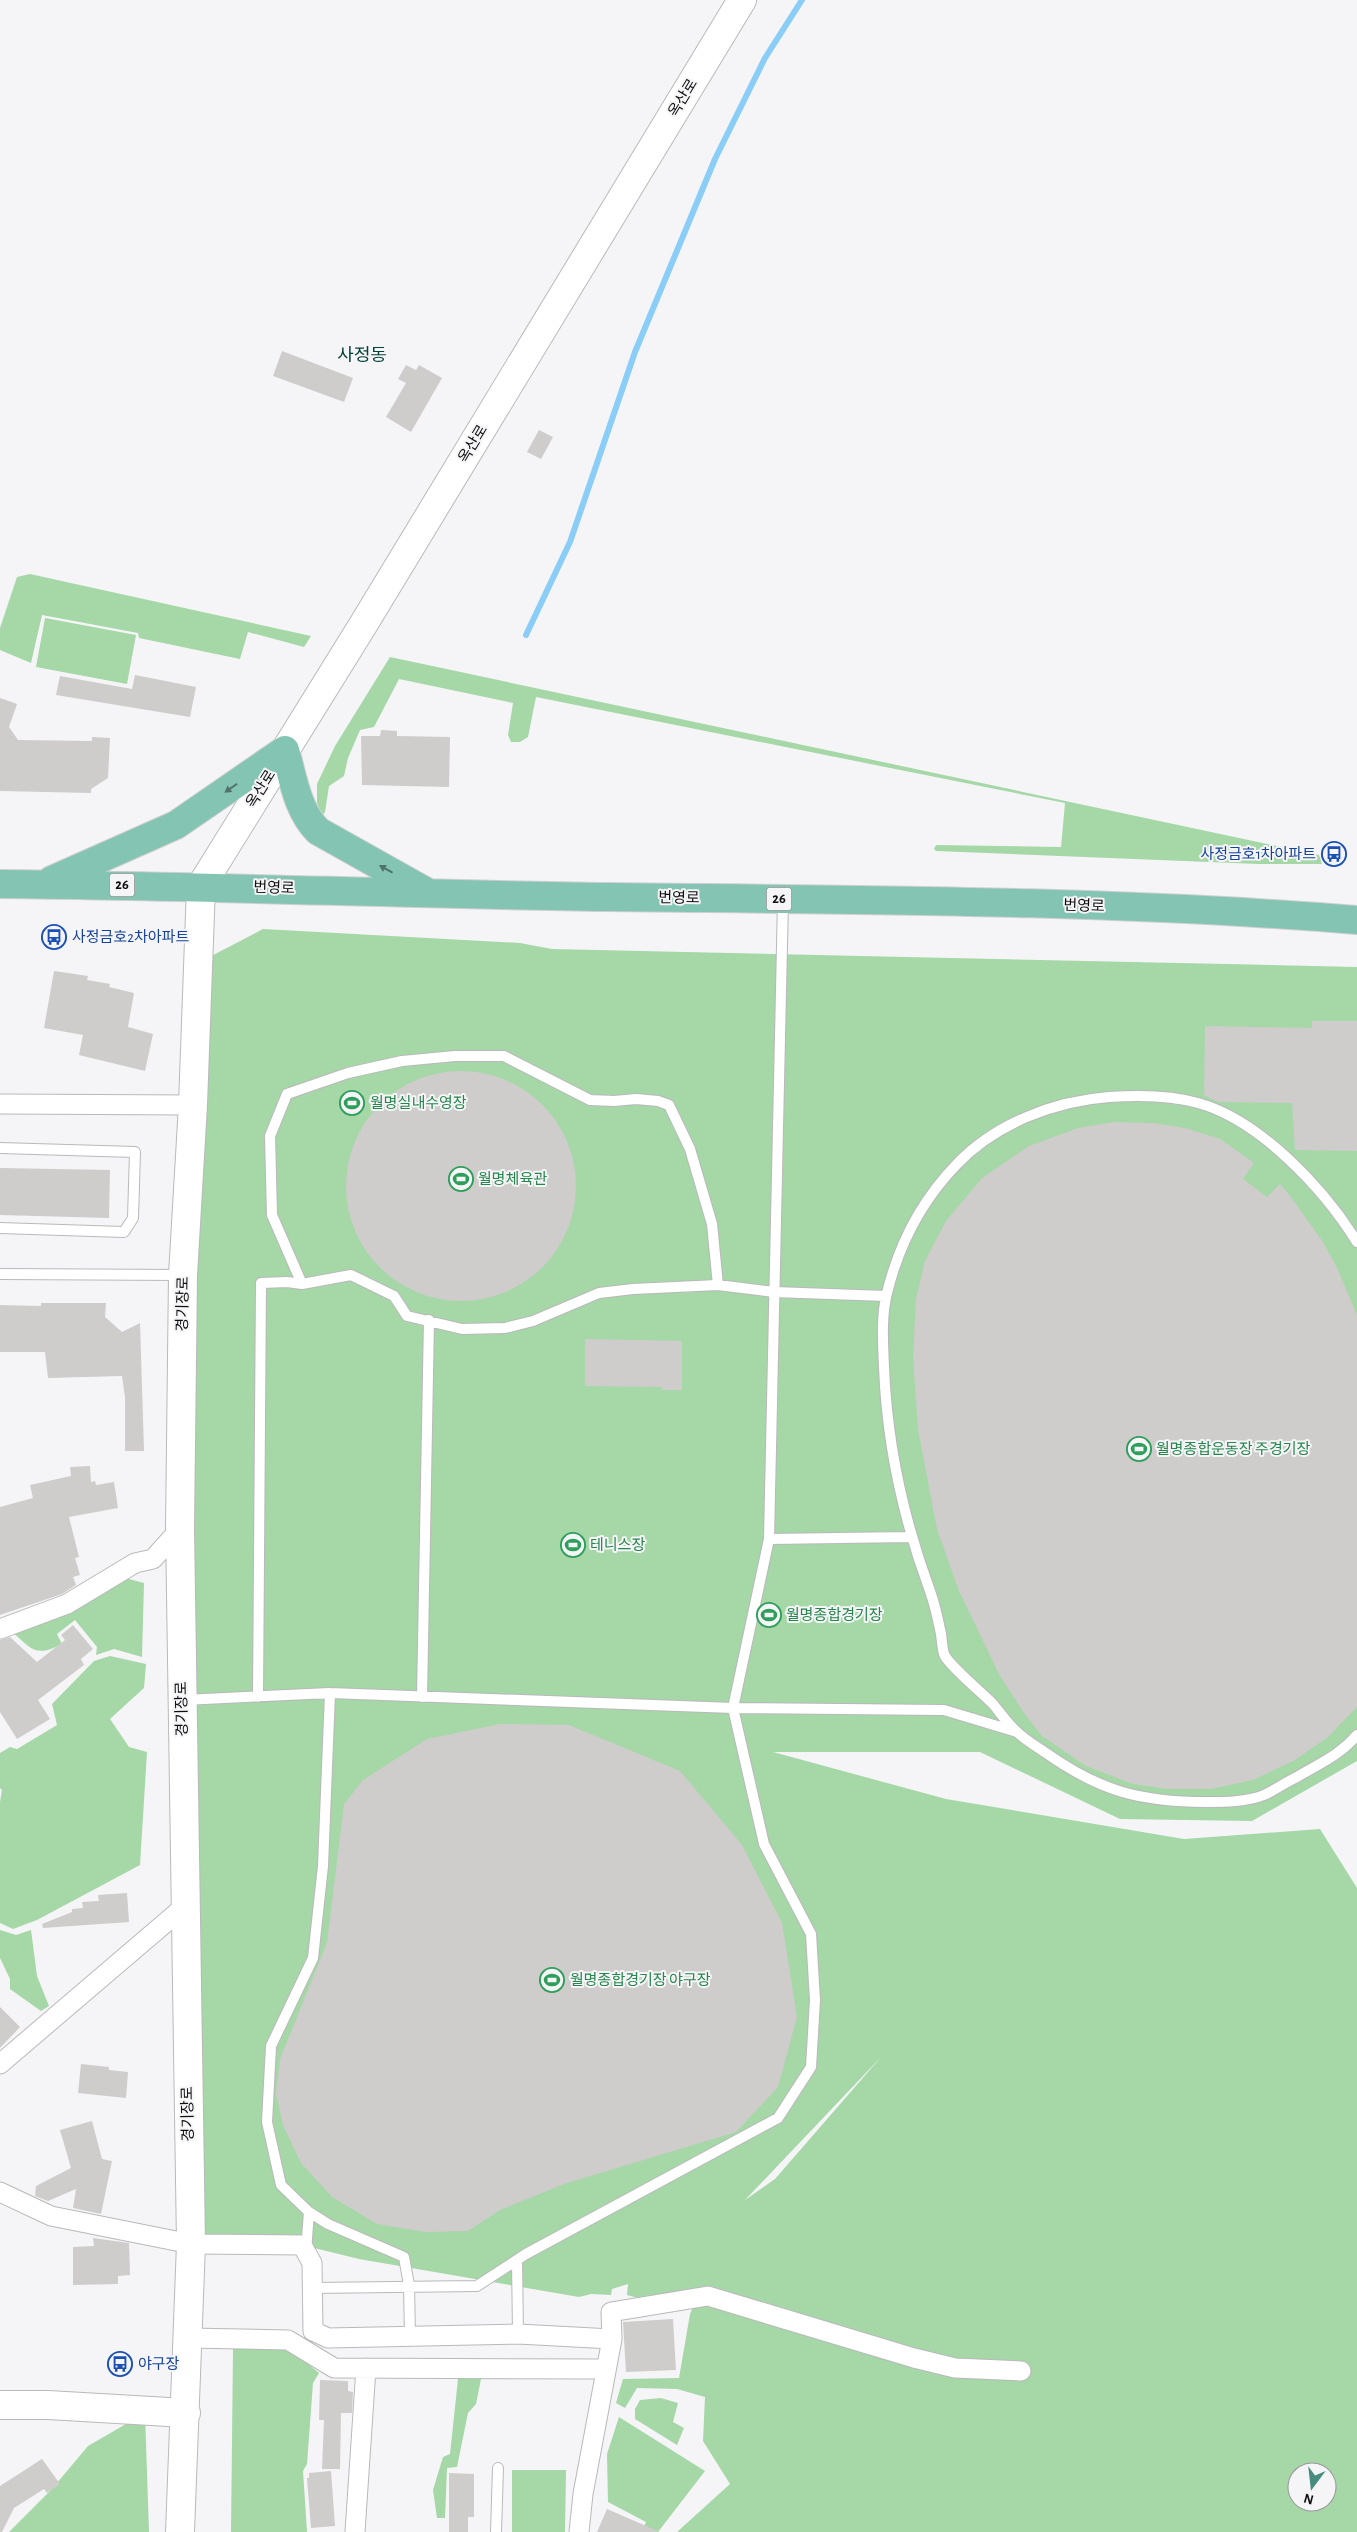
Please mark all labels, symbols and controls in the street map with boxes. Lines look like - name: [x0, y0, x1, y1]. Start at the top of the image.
- street label: 옥산로: [665, 76, 700, 120]
- district label: 사정동: [337, 345, 387, 365]
- street label: 옥산로: [455, 422, 490, 466]
- street label: 옥산로: [243, 767, 278, 811]
- one-way arrow: [224, 783, 238, 793]
- bus stop icon: 사정금호1차아파트: [1321, 841, 1347, 867]
- place label: 사정금호1차아파트: [1200, 846, 1316, 862]
- one-way arrow: [379, 865, 393, 873]
- road number: 26: [110, 874, 134, 896]
- street label: 번영로: [253, 879, 295, 896]
- road number: 26: [766, 888, 792, 911]
- street label: 번영로: [658, 889, 700, 906]
- street label: 번영로: [1063, 897, 1105, 914]
- bus stop icon: 사정금호2차아파트: [41, 924, 67, 950]
- place label: 사정금호2차아파트: [72, 929, 189, 945]
- sports icon: 월명실내수영장: [339, 1090, 365, 1116]
- place label: 월명실내수영장: [370, 1095, 467, 1111]
- sports icon: 월명체육관: [448, 1166, 474, 1192]
- place label: 월명체육관: [478, 1171, 547, 1187]
- street label: 경기장로: [174, 1276, 191, 1332]
- sports icon: 월명종합운동장 주경기장: [1126, 1436, 1152, 1462]
- place label: 월명종합운동장 주경기장: [1156, 1441, 1310, 1457]
- sports icon: 테니스장: [560, 1532, 586, 1558]
- place label: 테니스장: [590, 1537, 645, 1553]
- sports icon: 월명종합경기장: [756, 1602, 782, 1628]
- place label: 월명종합경기장: [786, 1607, 883, 1623]
- street label: 경기장로: [173, 1681, 190, 1737]
- sports icon: 월명종합경기장 야구장: [539, 1967, 565, 1993]
- place label: 월명종합경기장 야구장: [570, 1972, 711, 1988]
- street label: 경기장로: [179, 2086, 196, 2142]
- bus stop icon: 야구장: [107, 2351, 133, 2377]
- place label: 야구장: [138, 2356, 180, 2372]
- north arrow: [1287, 2462, 1337, 2512]
- text: N: [1302, 2491, 1315, 2507]

